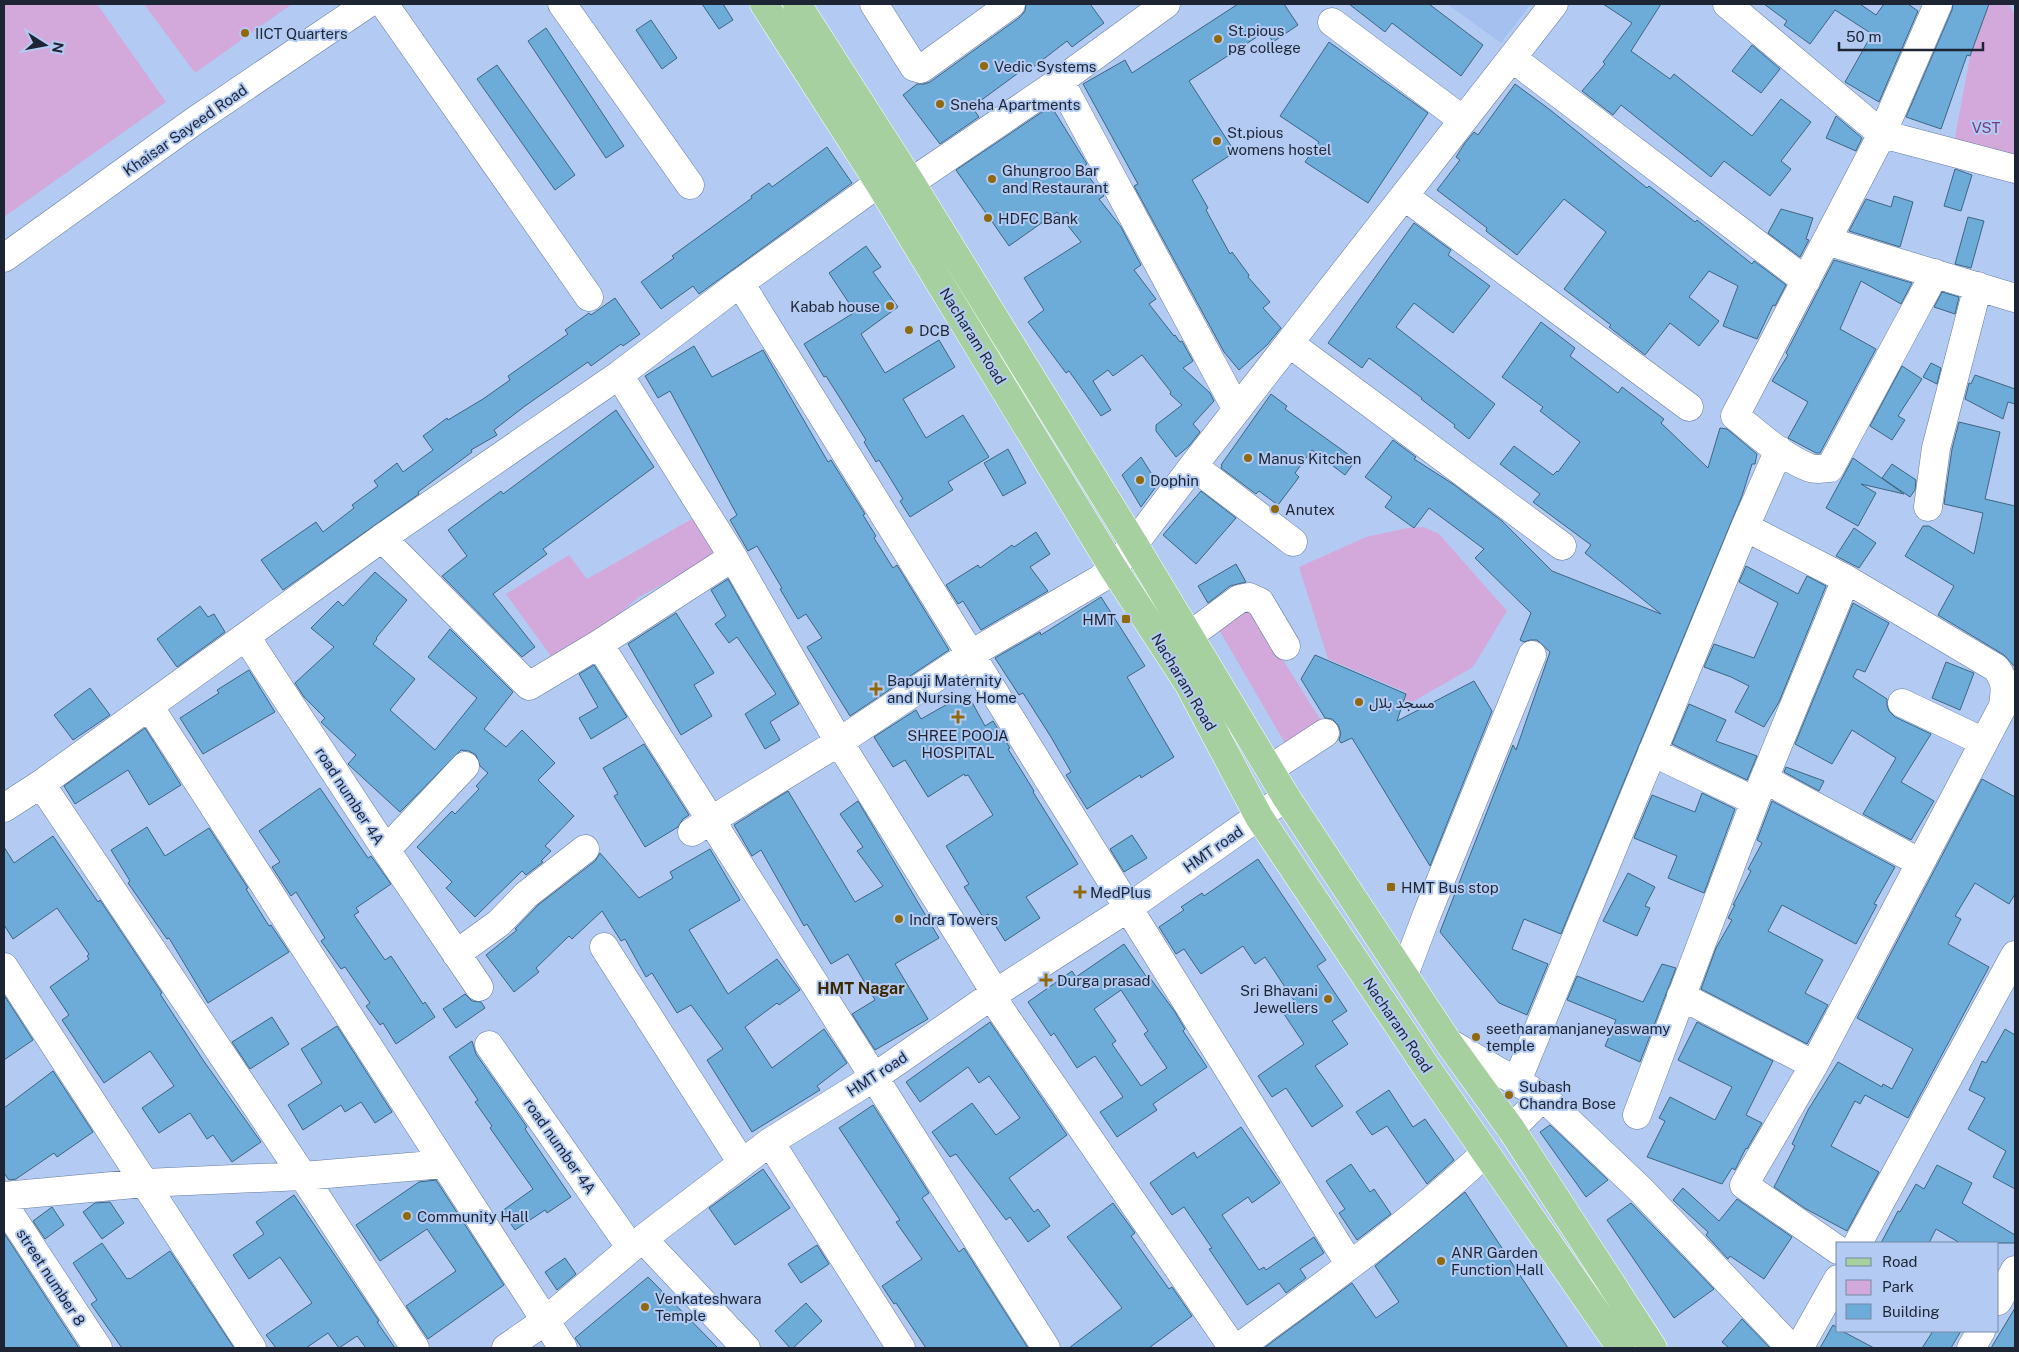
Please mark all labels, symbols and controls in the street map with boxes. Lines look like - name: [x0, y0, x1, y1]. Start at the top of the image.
- north arrow: [20, 20, 70, 70]
- scale bar: [1839, 20, 1983, 52]
- place label: St.pious pg college: [1228, 22, 1301, 56]
- place label: IICT Quarters: [255, 25, 348, 42]
- marker: IICT Quarters: [239, 27, 251, 39]
- text: 50 m: [1846, 28, 1881, 45]
- marker: St.pious pg college: [1212, 33, 1224, 45]
- text: N: [49, 41, 67, 54]
- place label: Vedic Systems: [994, 58, 1096, 75]
- marker: Vedic Systems: [978, 60, 990, 72]
- street label: Khaisar Sayeed Road: [120, 81, 250, 179]
- place label: Sneha Apartments: [950, 96, 1080, 113]
- marker: Sneha Apartments: [934, 98, 946, 110]
- park label: VST: [1972, 119, 2000, 136]
- place label: St.pious womens hostel: [1227, 124, 1331, 158]
- marker: St.pious womens hostel: [1211, 135, 1223, 147]
- place label: Ghungroo Bar and Restaurant: [1002, 162, 1108, 196]
- marker: Ghungroo Bar and Restaurant: [986, 173, 998, 185]
- place label: HDFC Bank: [998, 210, 1078, 227]
- marker: HDFC Bank: [982, 212, 994, 224]
- street label: Nacharam Road: [936, 285, 1010, 387]
- place label: Kabab house: [790, 298, 880, 315]
- marker: Kabab house: [884, 300, 896, 312]
- place label: DCB: [919, 322, 950, 339]
- marker: DCB: [903, 324, 915, 336]
- place label: Manus Kitchen: [1258, 450, 1362, 467]
- marker: Manus Kitchen: [1242, 452, 1254, 464]
- place label: Dophin: [1150, 472, 1199, 489]
- marker: Dophin: [1134, 474, 1146, 486]
- place label: Anutex: [1285, 501, 1335, 518]
- marker: Anutex: [1269, 503, 1281, 515]
- place label: HMT: [1082, 611, 1116, 628]
- marker: HMT: [1120, 613, 1132, 625]
- street label: Nacharam Road: [1148, 630, 1220, 734]
- place label: Bapuji Maternity and Nursing Home: [887, 672, 1017, 706]
- marker: Bapuji Maternity and Nursing Home: [869, 682, 883, 696]
- place label: مسجد بلال: [1369, 694, 1435, 712]
- marker: مسجد بلال: [1353, 696, 1365, 708]
- marker: SHREE POOJA HOSPITAL: [951, 710, 965, 724]
- place label: SHREE POOJA HOSPITAL: [907, 727, 1009, 761]
- street label: road number 4A: [312, 744, 388, 848]
- street label: HMT road: [1180, 822, 1246, 876]
- place label: HMT Bus stop: [1401, 879, 1499, 896]
- marker: HMT Bus stop: [1385, 881, 1397, 893]
- place label: MedPlus: [1090, 884, 1151, 901]
- marker: MedPlus: [1074, 886, 1086, 898]
- place label: Indra Towers: [909, 911, 998, 928]
- marker: Indra Towers: [893, 913, 905, 925]
- place label: Durga prasad: [1057, 972, 1150, 989]
- marker: Durga prasad: [1039, 973, 1053, 987]
- street label: Nacharam Road: [1360, 974, 1436, 1076]
- district label: HMT Nagar: [817, 979, 905, 998]
- place label: Sri Bhavani Jewellers: [1240, 982, 1318, 1016]
- marker: Sri Bhavani Jewellers: [1322, 993, 1334, 1005]
- place label: seetharamanjaneyaswamy temple: [1486, 1020, 1670, 1054]
- marker: seetharamanjaneyaswamy temple: [1470, 1031, 1482, 1043]
- street label: HMT road: [844, 1048, 910, 1100]
- place label: Subash Chandra Bose: [1519, 1078, 1616, 1112]
- marker: Subash Chandra Bose: [1503, 1089, 1515, 1101]
- street label: road number 4A: [521, 1095, 599, 1197]
- place label: Community Hall: [417, 1208, 529, 1225]
- marker: Community Hall: [401, 1210, 413, 1222]
- street label: street number 8: [13, 1225, 89, 1329]
- legend: [1836, 1242, 1999, 1332]
- place label: ANR Garden Function Hall: [1451, 1244, 1544, 1278]
- text: Road: [1882, 1253, 1918, 1270]
- marker: ANR Garden Function Hall: [1435, 1255, 1447, 1267]
- text: Park: [1882, 1278, 1914, 1295]
- place label: Venkateshwara Temple: [655, 1290, 762, 1324]
- marker: Venkateshwara Temple: [639, 1301, 651, 1313]
- text: Building: [1882, 1303, 1940, 1320]

